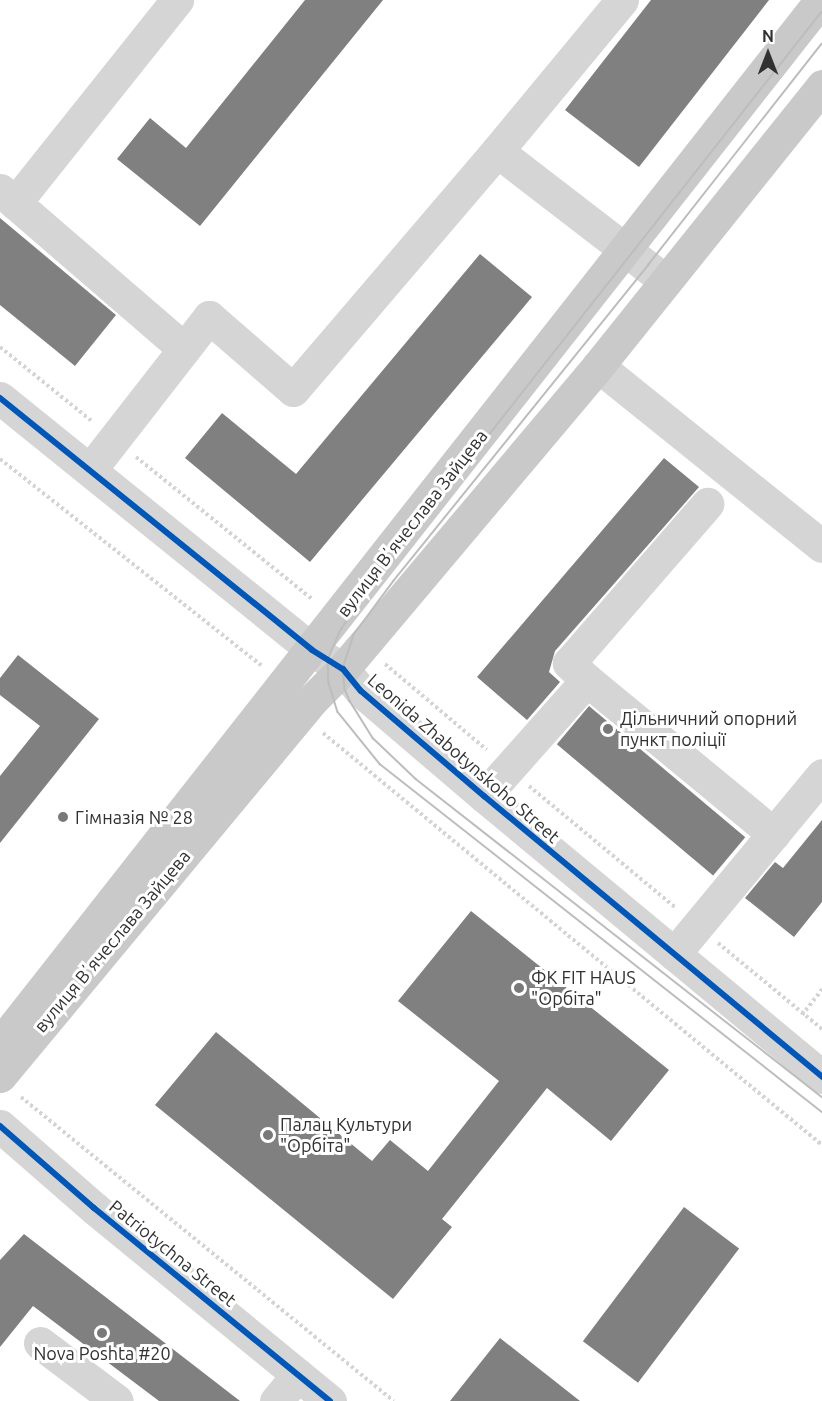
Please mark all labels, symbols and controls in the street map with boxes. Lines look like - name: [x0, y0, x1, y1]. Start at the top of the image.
- north arrow: [738, 24, 798, 84]
- text: N: [762, 27, 774, 45]
- street label: вулиця Вʼячеслава Зайцева: [332, 425, 492, 621]
- street label: Leonida Zhabotynskoho Street: [364, 669, 564, 847]
- place label: Дільничний опорний пункт поліції: [620, 708, 797, 750]
- marker: Дільничний опорний пункт поліції: [601, 722, 615, 736]
- place label: Гімназія № 28: [75, 806, 193, 828]
- marker: Гімназія № 28: [56, 810, 70, 824]
- street label: вулиця Вʼячеслава Зайцева: [29, 845, 195, 1037]
- place label: ФК FIT HAUS "Орбіта": [531, 967, 636, 1010]
- marker: ФК FIT HAUS "Орбіта": [512, 981, 526, 995]
- place label: Палац Культури "Орбіта": [280, 1114, 412, 1156]
- marker: Палац Культури "Орбіта": [261, 1128, 275, 1142]
- street label: Patriotychna Street: [105, 1195, 241, 1311]
- marker: Nova Poshta #20: [95, 1326, 109, 1340]
- place label: Nova Poshta #20: [33, 1342, 171, 1364]

